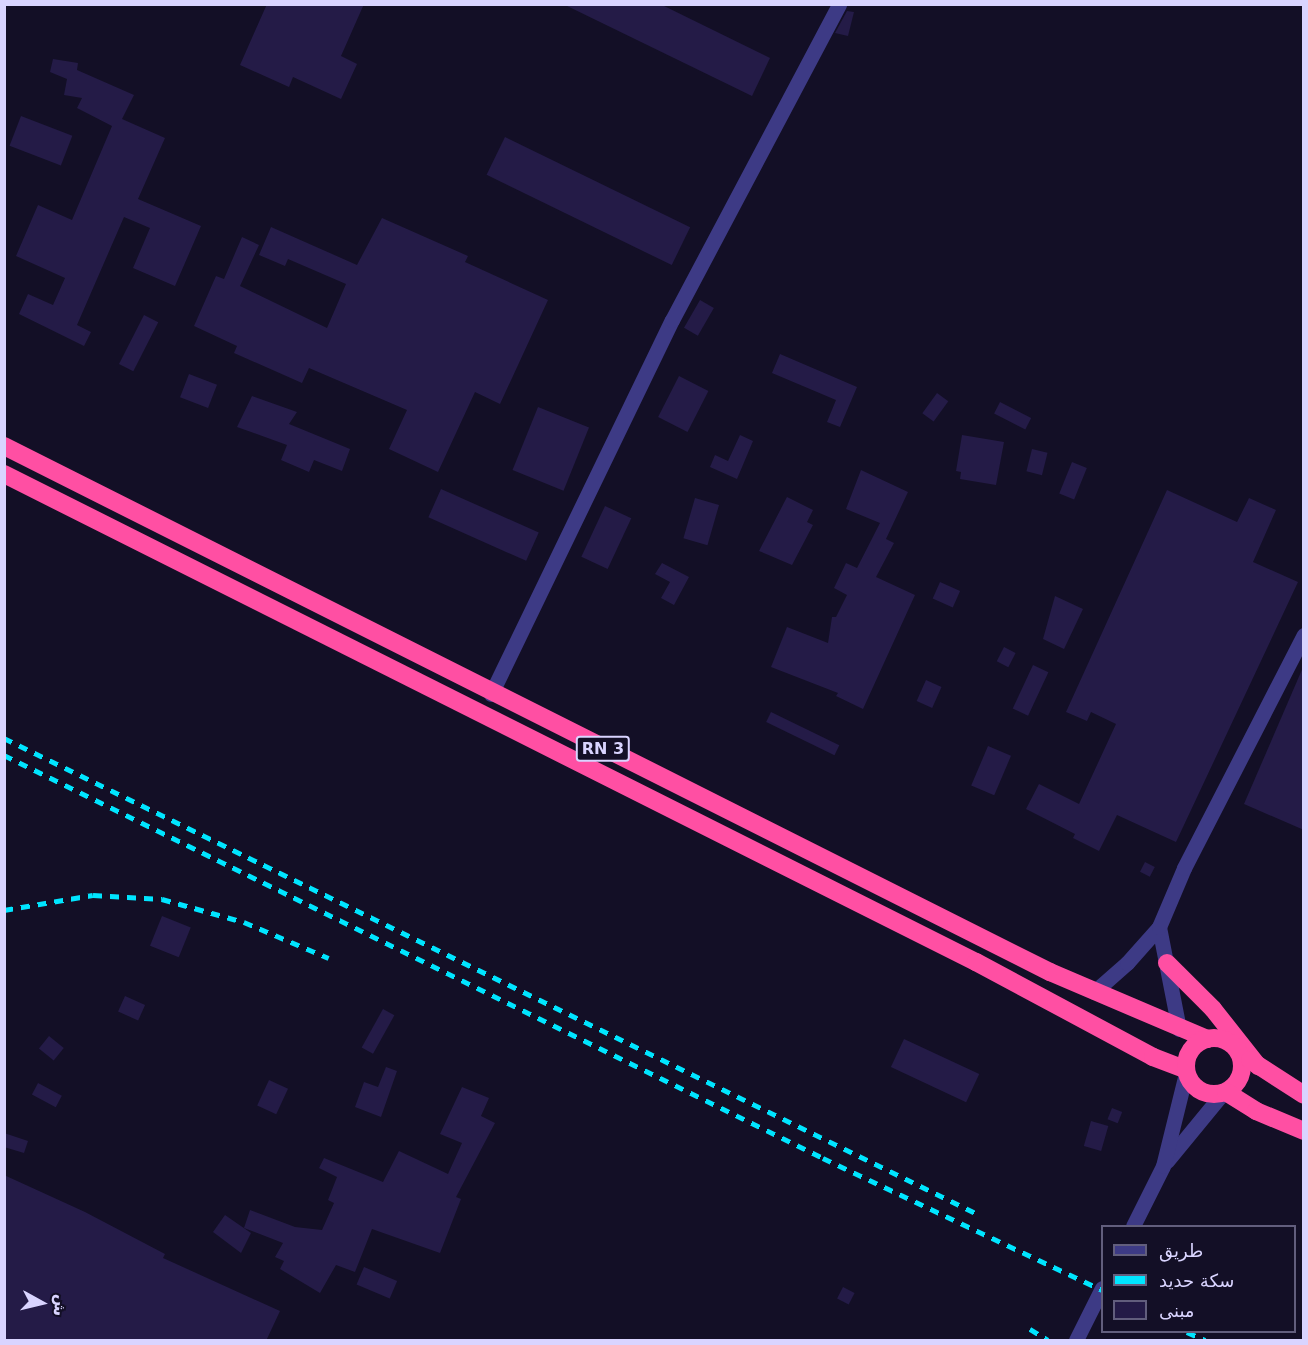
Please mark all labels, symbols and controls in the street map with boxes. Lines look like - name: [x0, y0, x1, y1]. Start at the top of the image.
- road number: RN 3: [574, 736, 632, 762]
- legend: [1101, 1225, 1296, 1333]
- text: طريق: [1159, 1240, 1203, 1261]
- text: سكة حديد: [1159, 1270, 1234, 1291]
- north arrow: [12, 1273, 72, 1333]
- text: ش: [49, 1293, 71, 1318]
- text: مبنى: [1159, 1300, 1195, 1321]

